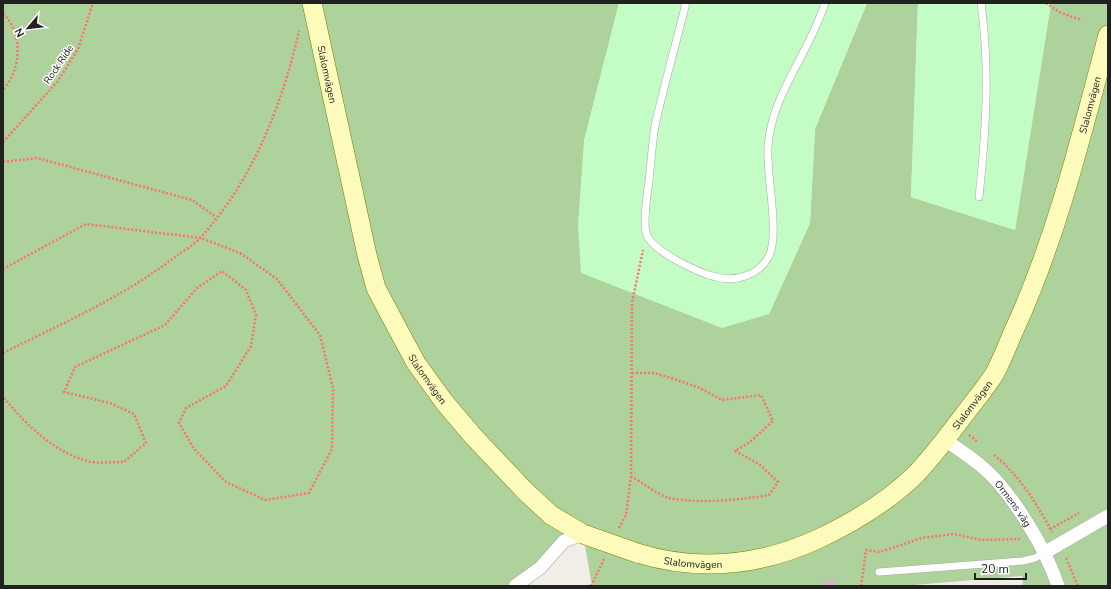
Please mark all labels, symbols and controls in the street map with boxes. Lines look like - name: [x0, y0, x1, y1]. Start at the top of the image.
- north arrow: [8, 8, 48, 48]
- text: N: [11, 25, 28, 40]
- street label: Rock Ride: [41, 42, 77, 87]
- street label: Slalomvägen: [313, 44, 340, 105]
- street label: Slalomvägen: [1076, 75, 1105, 135]
- street label: Slalomvägen: [404, 352, 450, 408]
- street label: Slalomvägen: [949, 378, 996, 433]
- street label: Ormens väg: [991, 477, 1034, 530]
- street label: Slalomvägen: [662, 554, 723, 572]
- scale bar: [975, 555, 1026, 581]
- text: 20 m: [981, 561, 1009, 577]

